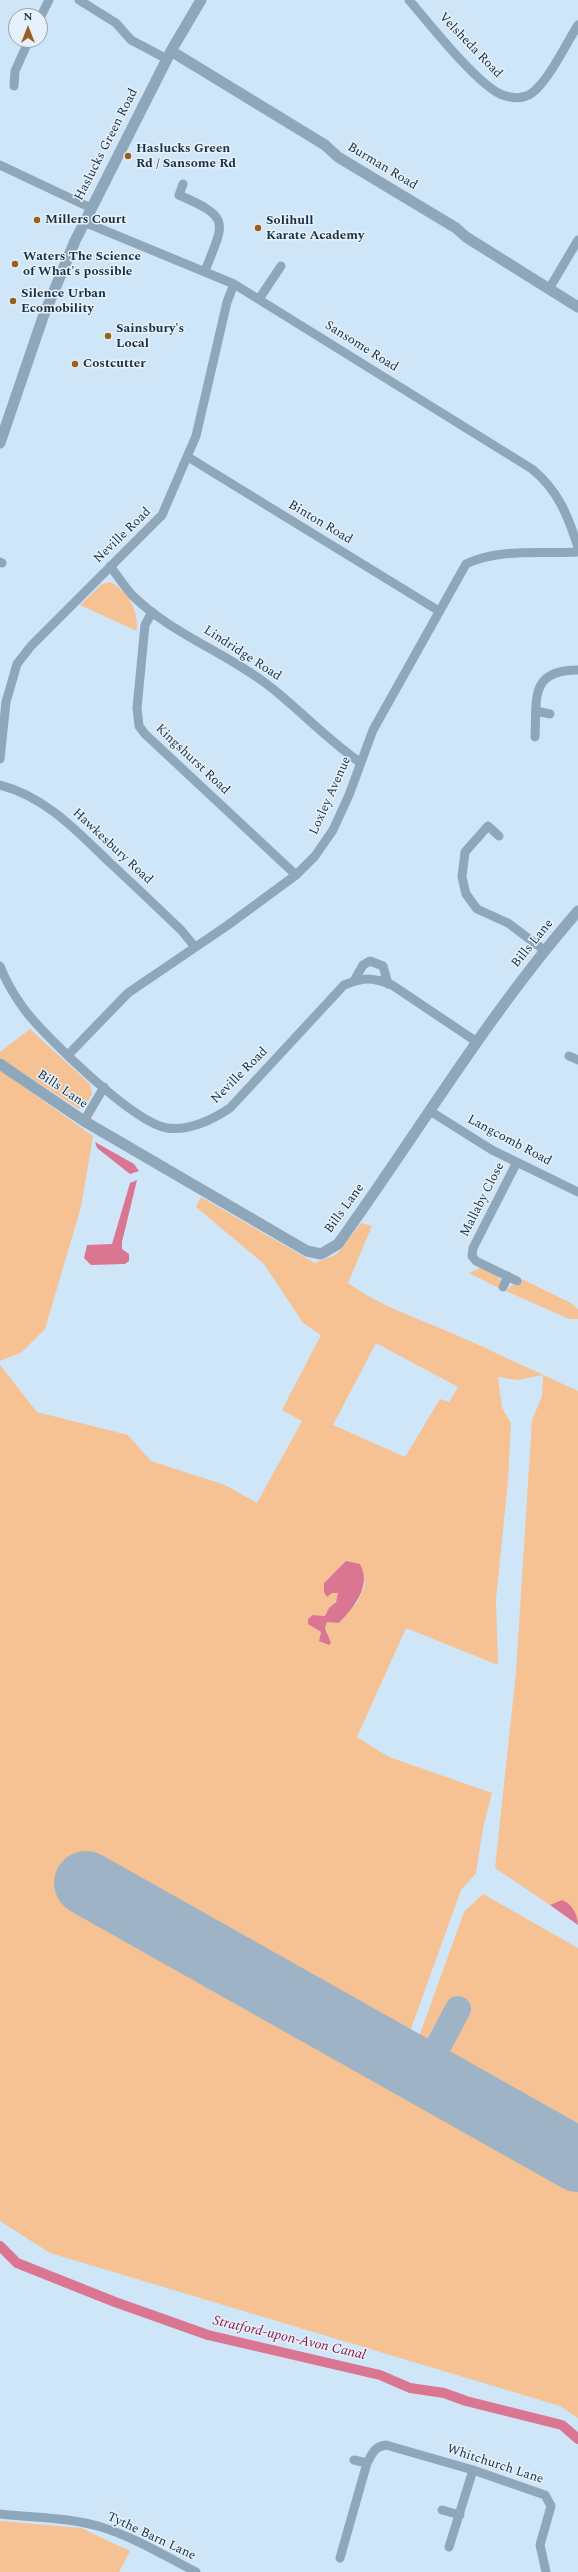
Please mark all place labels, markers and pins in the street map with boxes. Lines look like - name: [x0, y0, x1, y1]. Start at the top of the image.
- place label: Haslucks Green Rd / Sansome Rd: [136, 141, 236, 172]
- marker: Haslucks Green Rd / Sansome Rd: [123, 151, 133, 161]
- place label: Millers Court: [45, 212, 126, 228]
- place label: Solihull Karate Academy: [266, 213, 364, 244]
- marker: Millers Court: [32, 215, 42, 225]
- marker: Solihull Karate Academy: [253, 223, 263, 233]
- place label: Waters The Science of What's possible: [23, 249, 141, 280]
- marker: Waters The Science of What's possible: [10, 259, 20, 269]
- place label: Silence Urban Ecomobility: [21, 286, 106, 317]
- marker: Silence Urban Ecomobility: [8, 296, 18, 306]
- place label: Sainsbury's Local: [116, 321, 184, 352]
- marker: Sainsbury's Local: [103, 331, 113, 341]
- place label: Costcutter: [83, 356, 146, 372]
- marker: Costcutter: [70, 359, 80, 369]

